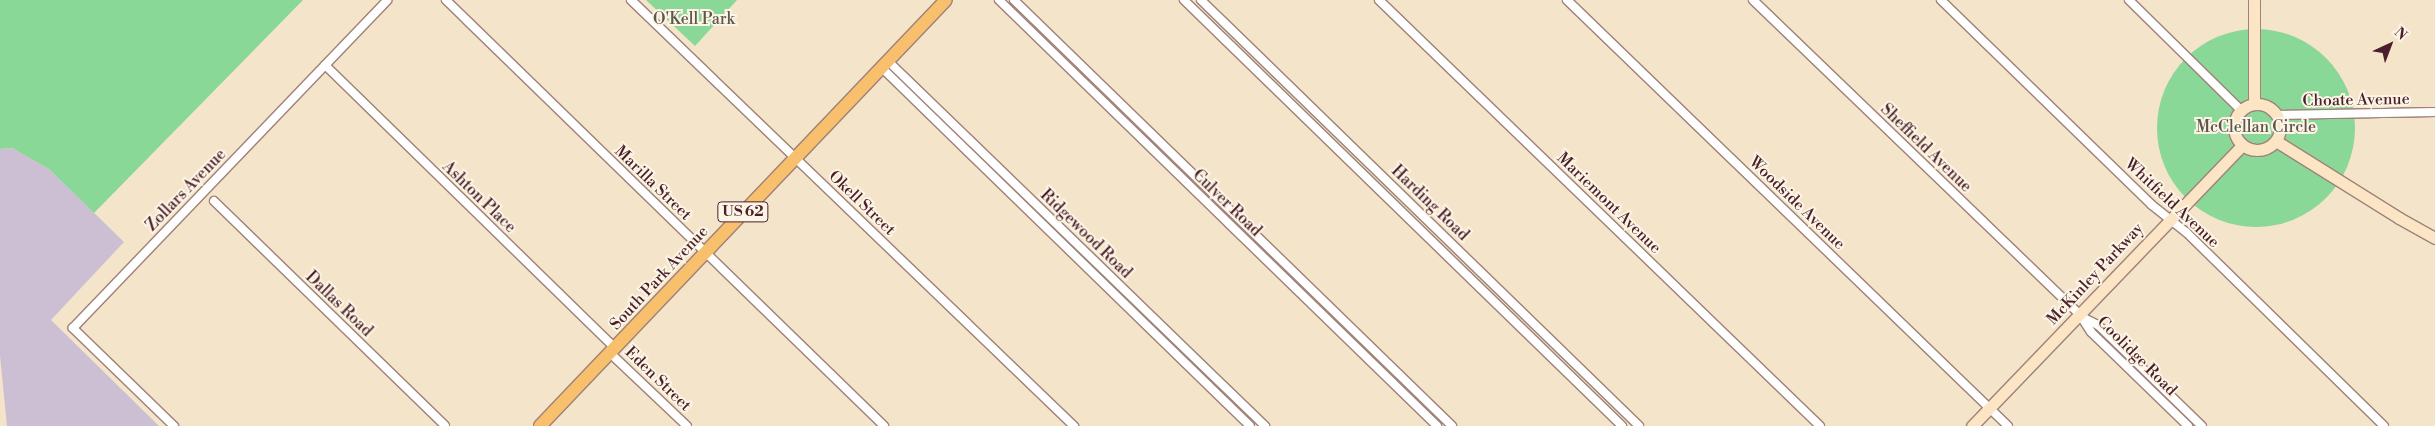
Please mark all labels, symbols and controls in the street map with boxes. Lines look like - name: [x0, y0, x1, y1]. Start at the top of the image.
- park label: O'Kell Park: [653, 9, 735, 29]
- north arrow: [2365, 20, 2415, 70]
- text: N: [2390, 24, 2410, 44]
- street label: Choate Avenue: [2302, 89, 2410, 111]
- street label: Sheffield Avenue: [1876, 100, 1976, 196]
- park label: McClellan Circle: [2196, 117, 2316, 137]
- street label: Marilla Street: [611, 142, 695, 224]
- street label: Zollars Avenue: [142, 145, 230, 235]
- street label: Mariemont Avenue: [1553, 148, 1665, 258]
- street label: Woodside Avenue: [1745, 152, 1849, 254]
- street label: Whitfield Avenue: [2121, 154, 2223, 252]
- street label: Ashton Place: [438, 157, 520, 237]
- street label: Harding Road: [1387, 161, 1473, 245]
- street label: Culver Road: [1189, 166, 1265, 240]
- street label: Okell Street: [825, 167, 899, 239]
- street label: Ridgewood Road: [1036, 185, 1136, 283]
- road number: US 62: [717, 200, 769, 224]
- street label: McKinley Parkway: [2043, 219, 2147, 329]
- street label: South Park Avenue: [606, 222, 712, 334]
- street label: Dallas Road: [302, 267, 376, 341]
- street label: Coolidge Road: [2093, 312, 2181, 400]
- street label: Eden Street: [621, 343, 695, 415]

